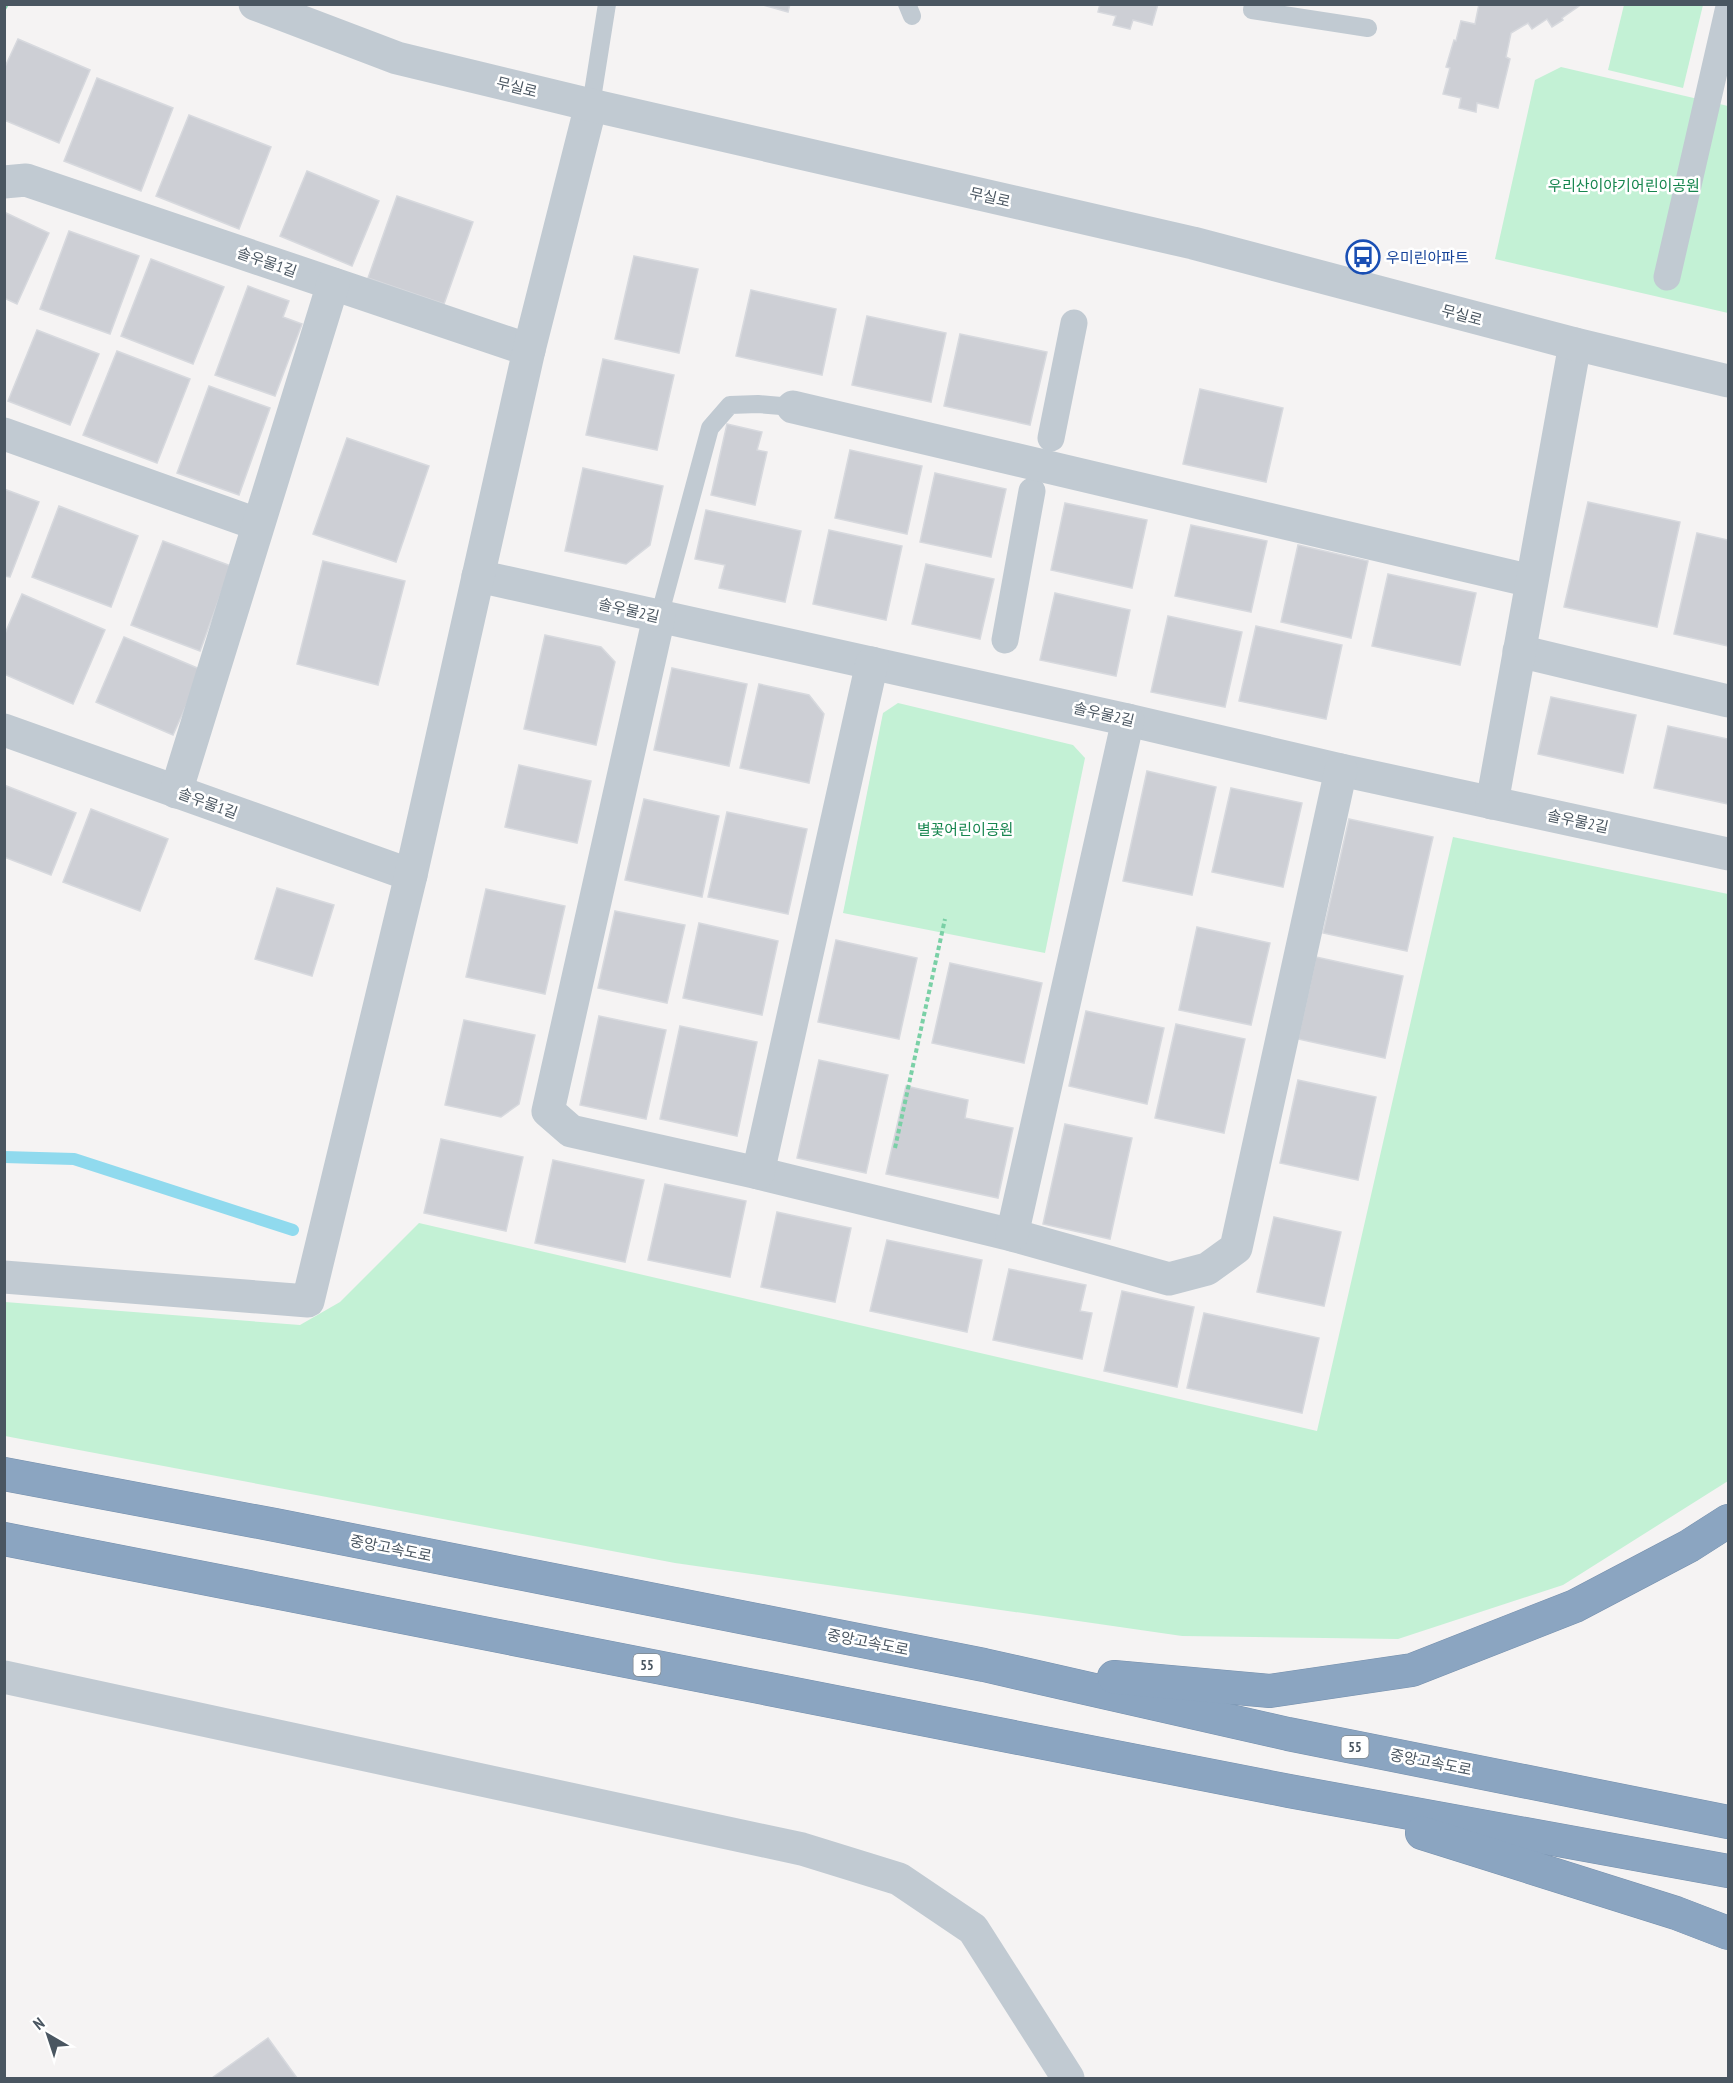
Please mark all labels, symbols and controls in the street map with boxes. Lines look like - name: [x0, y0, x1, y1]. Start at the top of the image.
- street label: 무실로: [495, 73, 539, 101]
- park label: 우리산이야기어린이공원: [1548, 176, 1700, 195]
- street label: 무실로: [968, 183, 1012, 211]
- bus stop icon: 우미린아파트: [1345, 239, 1381, 275]
- street label: 솔우물1길: [235, 243, 299, 281]
- place label: 우미린아파트: [1386, 248, 1469, 267]
- street label: 무실로: [1440, 300, 1484, 330]
- street label: 솔우물2길: [597, 594, 661, 626]
- street label: 솔우물2길: [1072, 698, 1136, 730]
- street label: 솔우물1길: [176, 783, 240, 823]
- street label: 솔우물2길: [1546, 805, 1610, 837]
- park label: 별꽃어린이공원: [917, 820, 1013, 839]
- street label: 중앙고속도로: [349, 1531, 433, 1565]
- street label: 중앙고속도로: [826, 1625, 910, 1659]
- road number: 55: [634, 1654, 660, 1676]
- road number: 55: [1342, 1736, 1368, 1758]
- street label: 중앙고속도로: [1389, 1745, 1473, 1779]
- north arrow: [18, 2005, 78, 2065]
- text: N: [29, 2013, 48, 2034]

